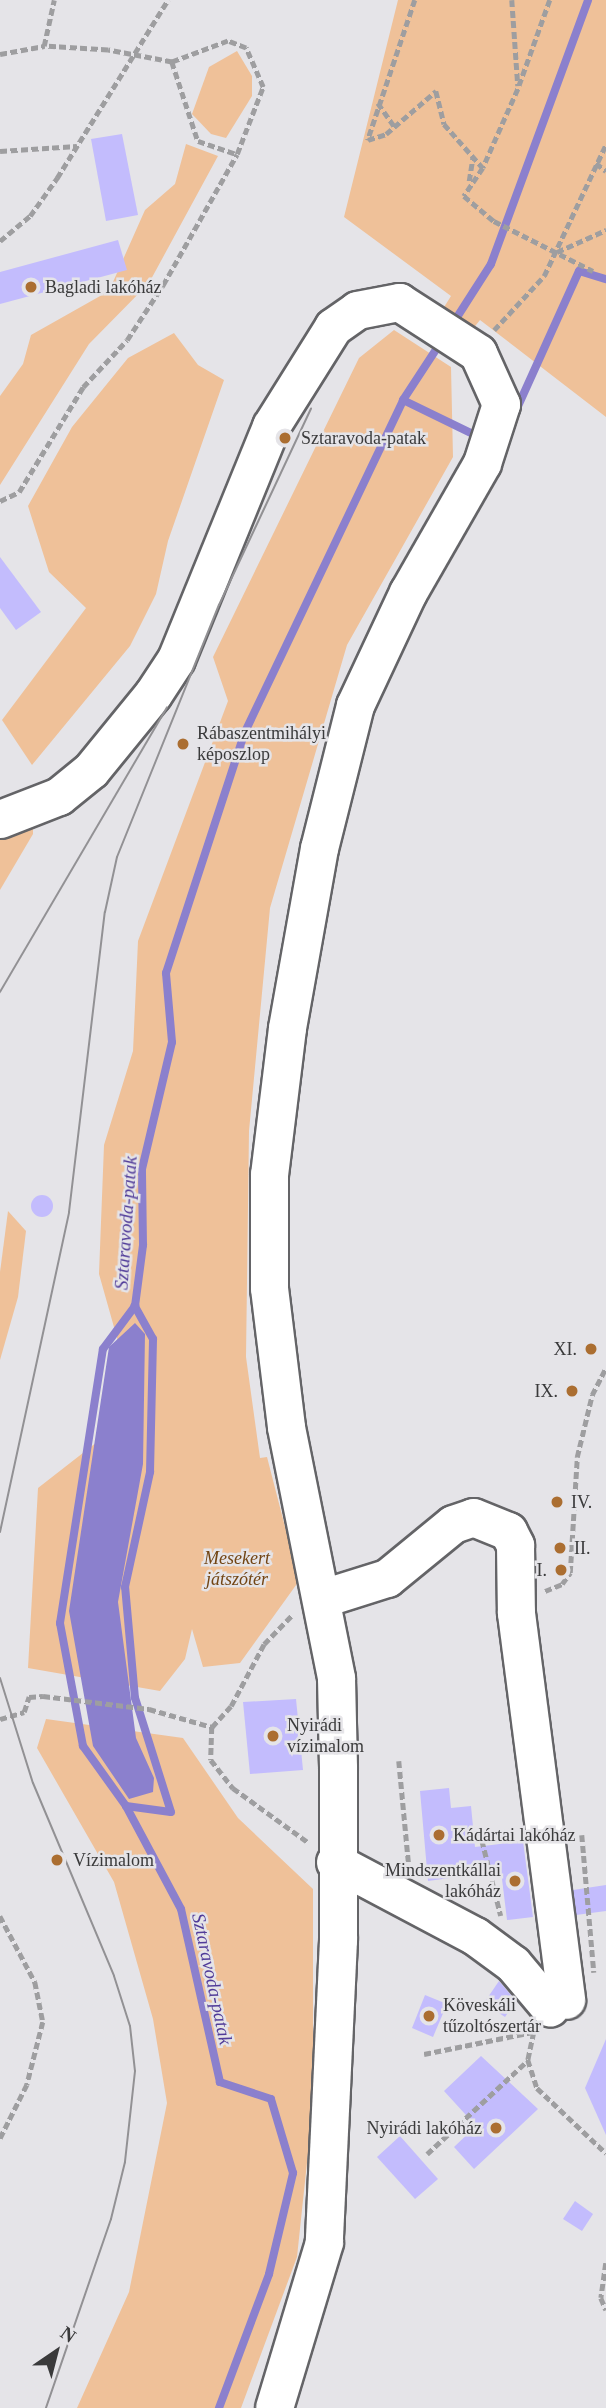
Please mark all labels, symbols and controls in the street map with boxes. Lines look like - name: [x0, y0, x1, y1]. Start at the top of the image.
- place label: Bagladi lakóház: [45, 276, 161, 298]
- marker: Bagladi lakóház: [23, 279, 39, 295]
- place label: Sztaravoda-patak: [301, 427, 426, 449]
- marker: Sztaravoda-patak: [275, 428, 295, 448]
- place label: Rábaszentmihályi képoszlop: [197, 723, 326, 766]
- marker: Rábaszentmihályi képoszlop: [175, 736, 191, 752]
- water label: Sztaravoda-patak: [110, 1155, 142, 1291]
- place label: XI.: [554, 1338, 577, 1360]
- marker: XI.: [583, 1341, 599, 1357]
- place label: IX.: [535, 1380, 558, 1402]
- marker: IX.: [564, 1383, 580, 1399]
- place label: IV.: [571, 1491, 592, 1513]
- marker: IV.: [549, 1494, 565, 1510]
- place label: II.: [574, 1537, 590, 1559]
- marker: II.: [552, 1540, 568, 1556]
- park label: Mesekert játszótér: [204, 1548, 270, 1590]
- place label: I.: [537, 1559, 547, 1581]
- marker: I.: [553, 1562, 569, 1578]
- place label: Nyirádi vízimalom: [287, 1715, 364, 1758]
- marker: Nyirádi vízimalom: [265, 1728, 281, 1744]
- place label: Kádártai lakóház: [453, 1824, 575, 1846]
- marker: Kádártai lakóház: [431, 1827, 447, 1843]
- place label: Vízimalom: [73, 1849, 154, 1871]
- marker: Vízimalom: [47, 1850, 67, 1870]
- place label: Mindszentkállai lakóház: [385, 1860, 501, 1902]
- marker: Mindszentkállai lakóház: [507, 1873, 523, 1889]
- water label: Sztaravoda-patak: [187, 1911, 237, 2047]
- place label: Köveskáli tűzoltószertár: [443, 1995, 541, 2038]
- marker: Köveskáli tűzoltószertár: [421, 2008, 437, 2024]
- place label: Nyirádi lakóház: [367, 2117, 482, 2139]
- marker: Nyirádi lakóház: [488, 2120, 504, 2136]
- north arrow: [21, 2317, 91, 2387]
- text: N: [57, 2322, 80, 2347]

